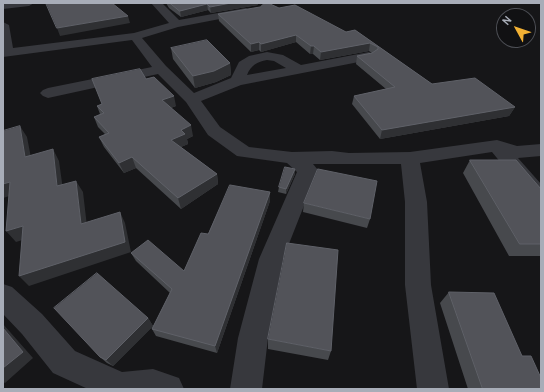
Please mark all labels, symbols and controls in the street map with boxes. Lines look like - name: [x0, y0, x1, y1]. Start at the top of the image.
- north arrow: [496, 8, 536, 48]
- text: N: [500, 13, 515, 28]

